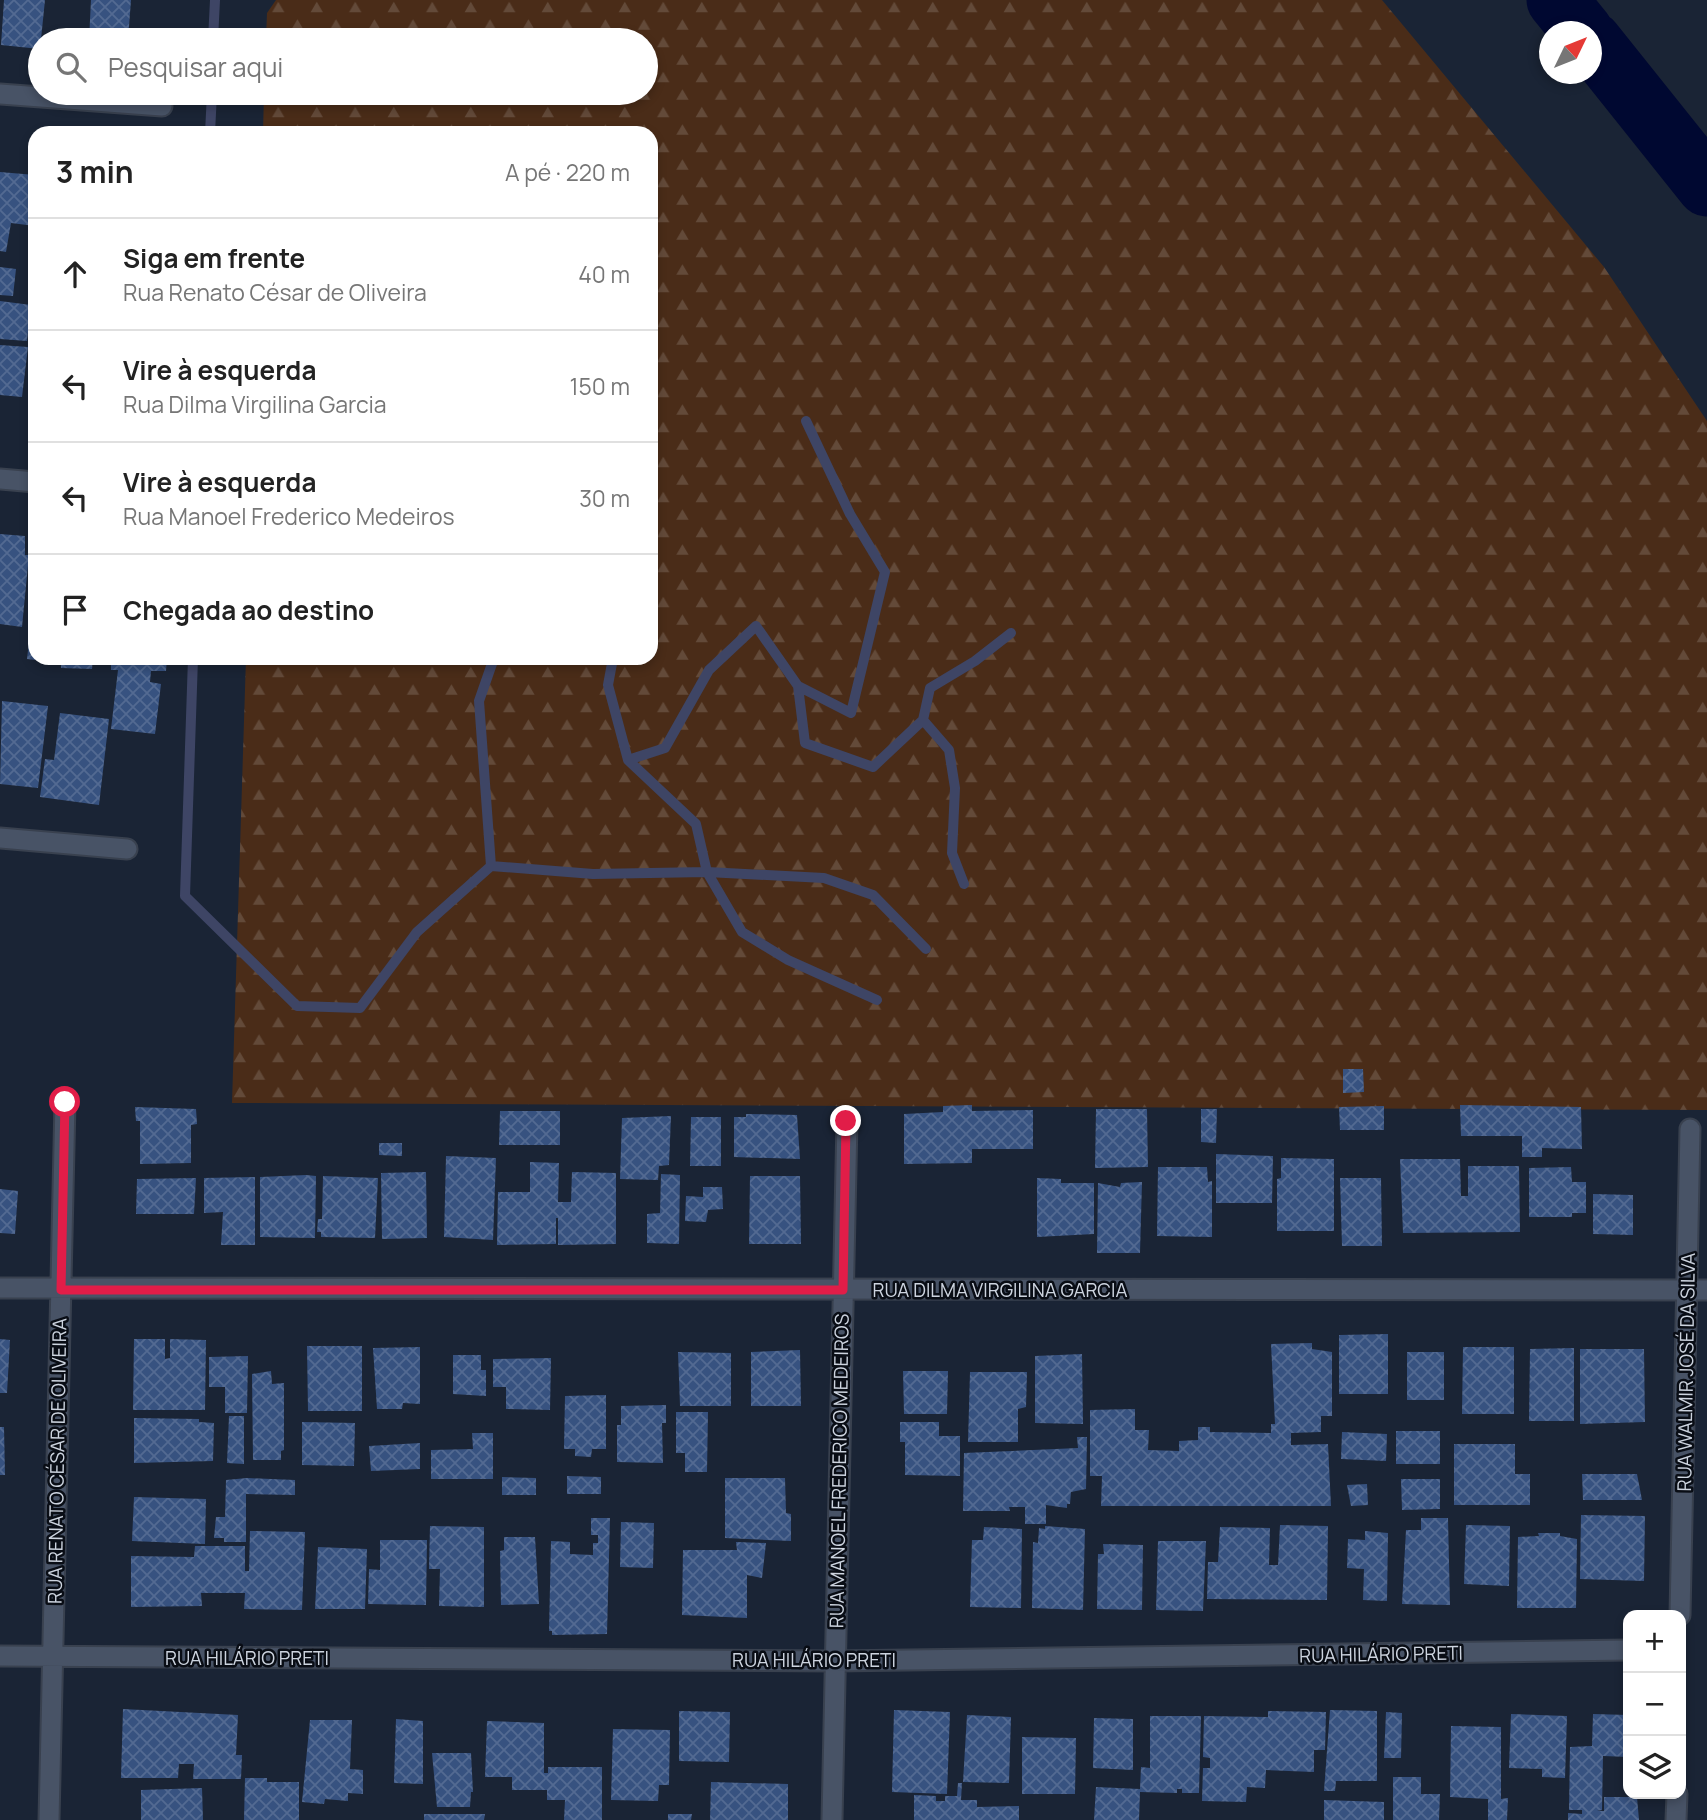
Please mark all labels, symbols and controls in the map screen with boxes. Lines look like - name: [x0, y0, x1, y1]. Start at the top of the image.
- north arrow: [1539, 21, 1602, 84]
- search box: [28, 28, 658, 105]
- icon: search: [52, 48, 90, 86]
- text: Pesquisar aqui: [108, 49, 283, 85]
- text: 3 min: [56, 151, 134, 192]
- text: A pé · 220 m: [505, 156, 630, 188]
- text: Siga em frente: [123, 240, 305, 276]
- icon: ahead: [56, 255, 94, 293]
- text: 40 m: [578, 258, 630, 290]
- text: Rua Renato César de Oliveira: [123, 276, 427, 308]
- text: Vire à esquerda: [123, 352, 316, 388]
- icon: left: [56, 367, 94, 405]
- text: 150 m: [570, 370, 630, 402]
- text: Rua Dilma Virgilina Garcia: [123, 388, 387, 420]
- text: Vire à esquerda: [123, 464, 316, 500]
- icon: left: [56, 479, 94, 517]
- text: 30 m: [579, 482, 630, 514]
- text: Rua Manoel Frederico Medeiros: [123, 500, 455, 532]
- icon: arrive: [56, 591, 94, 629]
- text: Chegada ao destino: [123, 592, 374, 628]
- route start: [49, 1086, 80, 1117]
- route end: [830, 1105, 861, 1136]
- street label: RUA WALMIR JOSÉ DA SILVA: [1671, 1253, 1701, 1491]
- street label: RUA DILMA VIRGILINA GARCIA: [873, 1277, 1127, 1303]
- street label: RUA MANOEL FREDERICO MEDEIROS: [823, 1313, 855, 1628]
- street label: RUA RENATO CÉSAR DE OLIVEIRA: [42, 1318, 72, 1604]
- map controls: [1623, 1610, 1686, 1799]
- button: +: [1623, 1610, 1686, 1673]
- street label: RUA HILÁRIO PRETI: [1299, 1640, 1463, 1668]
- street label: RUA HILÁRIO PRETI: [165, 1645, 329, 1671]
- street label: RUA HILÁRIO PRETI: [732, 1647, 896, 1673]
- button: −: [1623, 1673, 1686, 1736]
- button: layers: [1623, 1736, 1686, 1799]

